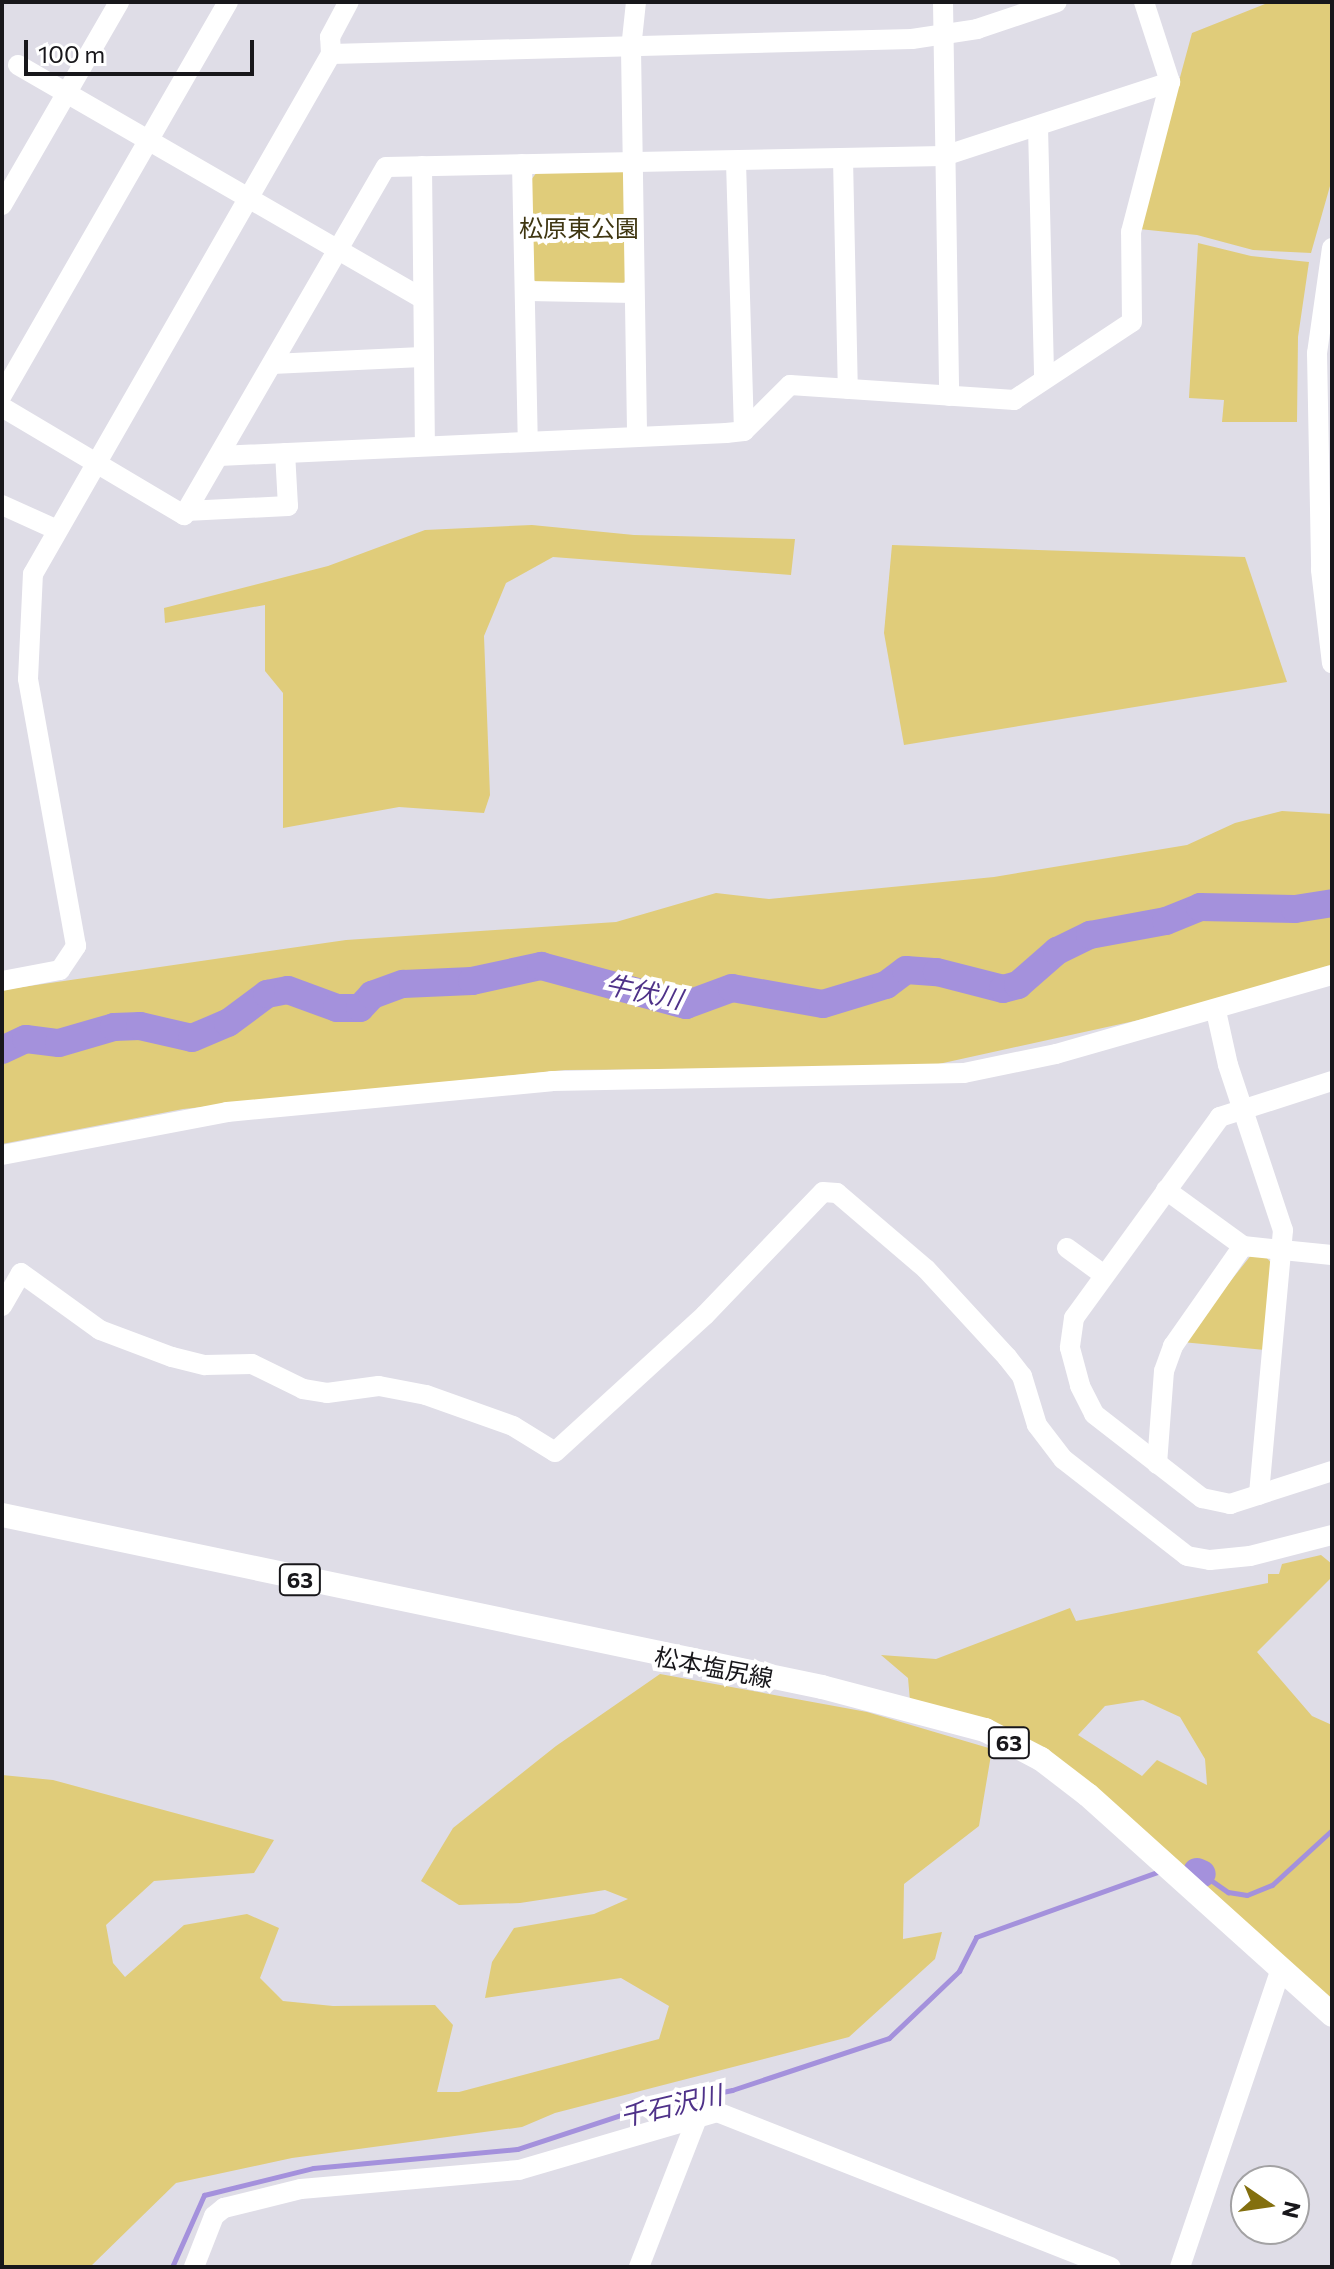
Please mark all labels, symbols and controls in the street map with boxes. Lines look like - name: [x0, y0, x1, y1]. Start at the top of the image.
- scale bar: [28, 24, 258, 74]
- text: 100 m: [38, 39, 105, 68]
- park label: 松原東公園: [519, 214, 639, 242]
- water label: 牛伏川: [603, 968, 685, 1014]
- road number: 63: [278, 1562, 322, 1598]
- street label: 松本塩尻線: [652, 1641, 776, 1693]
- road number: 63: [987, 1725, 1031, 1761]
- water label: 千石沢川: [617, 2078, 725, 2132]
- north arrow: [1230, 2165, 1310, 2245]
- text: N: [1277, 2199, 1307, 2221]

